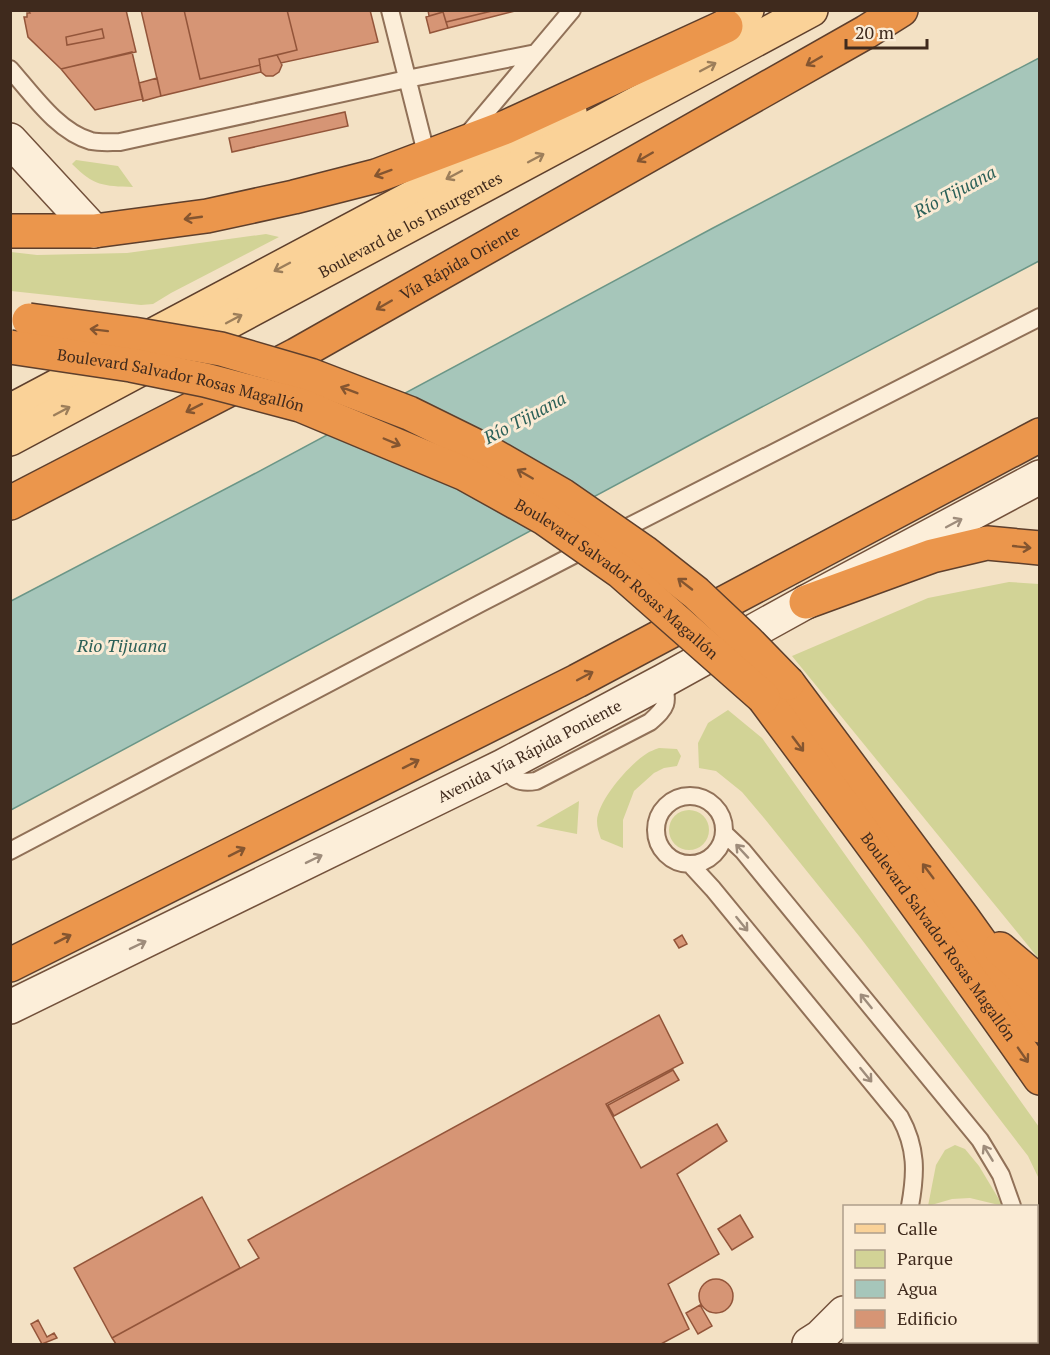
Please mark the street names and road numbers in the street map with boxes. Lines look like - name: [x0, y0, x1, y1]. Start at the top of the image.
- street label: Boulevard de los Insurgentes: [314, 166, 506, 283]
- street label: Vía Rápida Oriente: [396, 220, 524, 305]
- street label: Boulevard Salvador Rosas Magallón: [56, 343, 307, 417]
- street label: Boulevard Salvador Rosas Magallón: [511, 493, 724, 664]
- street label: Avenida Vía Rápida Poniente: [433, 694, 625, 808]
- street label: Boulevard Salvador Rosas Magallón: [856, 828, 1022, 1045]

